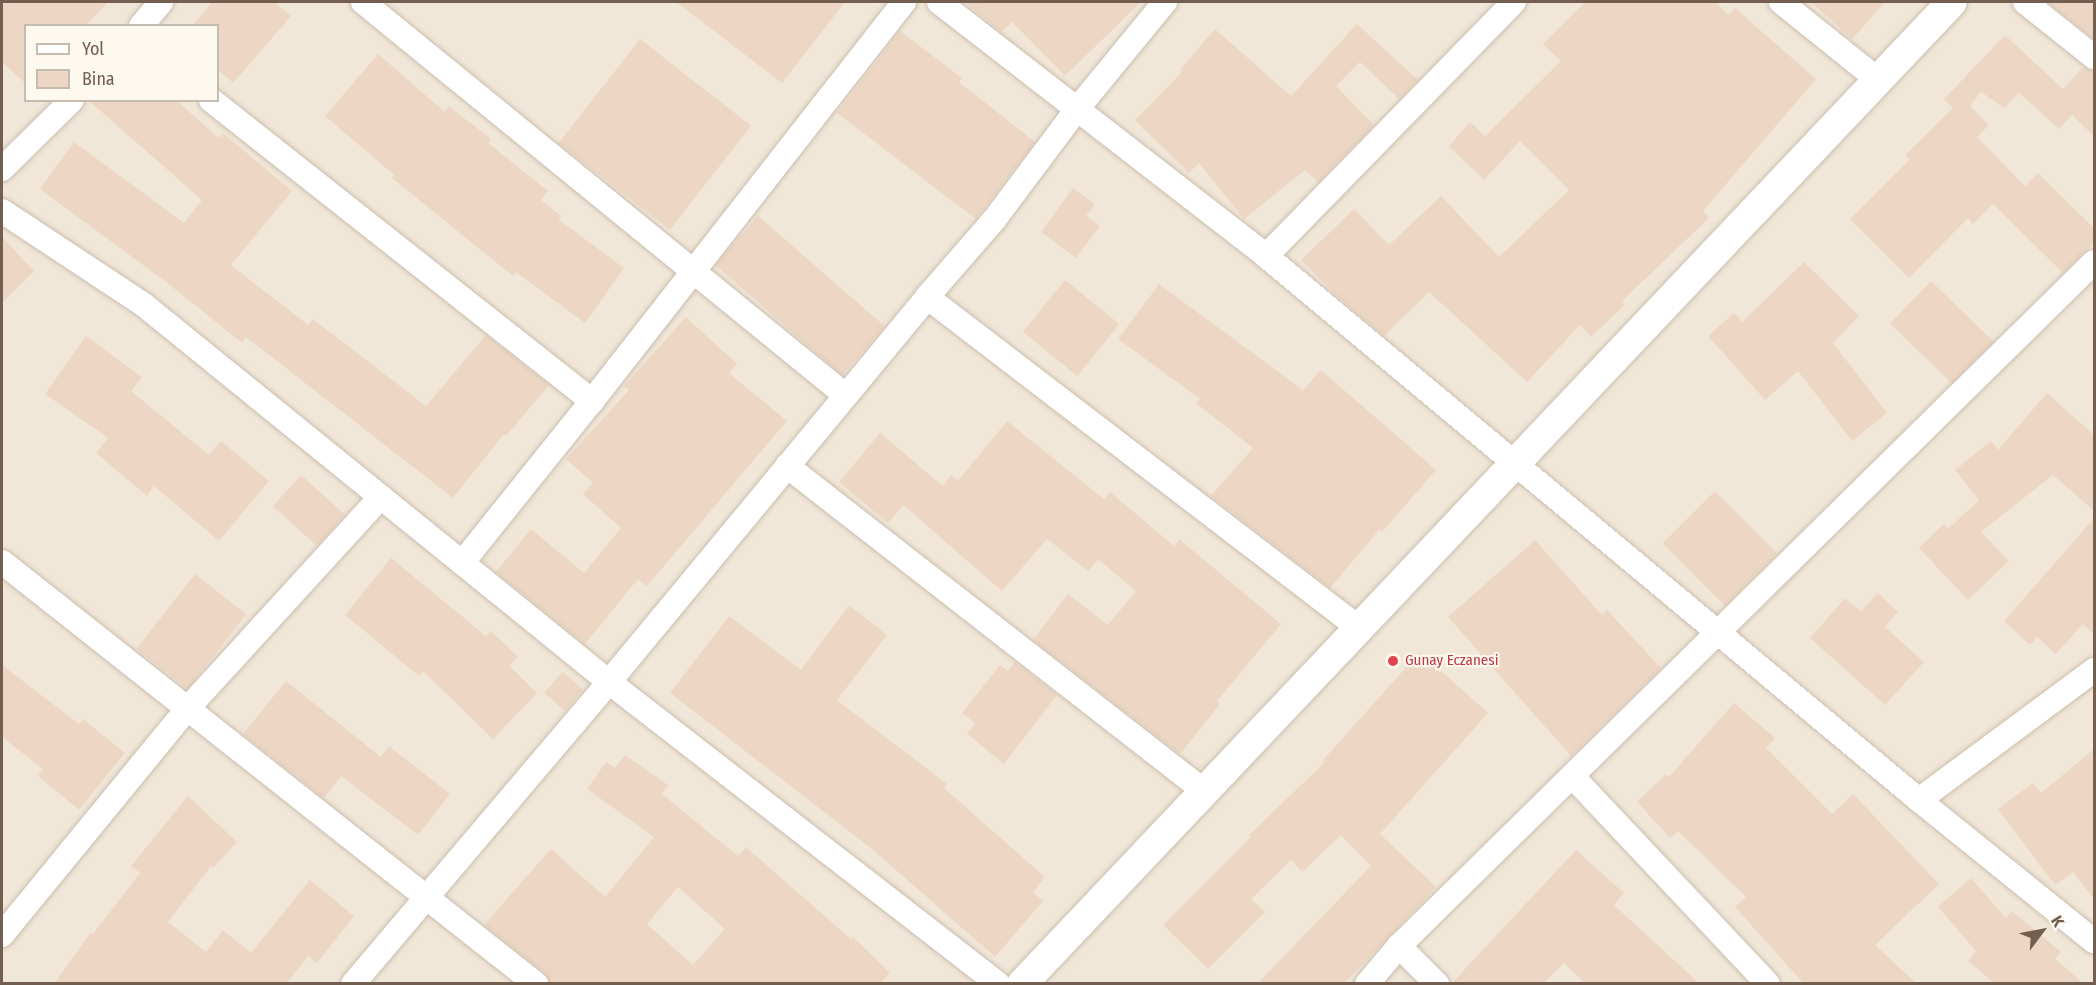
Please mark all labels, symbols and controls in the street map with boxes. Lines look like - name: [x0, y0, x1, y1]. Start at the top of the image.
- legend: [24, 24, 219, 102]
- text: Yol: [82, 38, 104, 60]
- text: Bina: [82, 68, 115, 90]
- place label: Gunay Eczanesi: [1405, 652, 1498, 670]
- marker: Gunay Eczanesi: [1386, 654, 1400, 668]
- north arrow: [2012, 901, 2072, 961]
- text: K: [2047, 912, 2068, 930]

